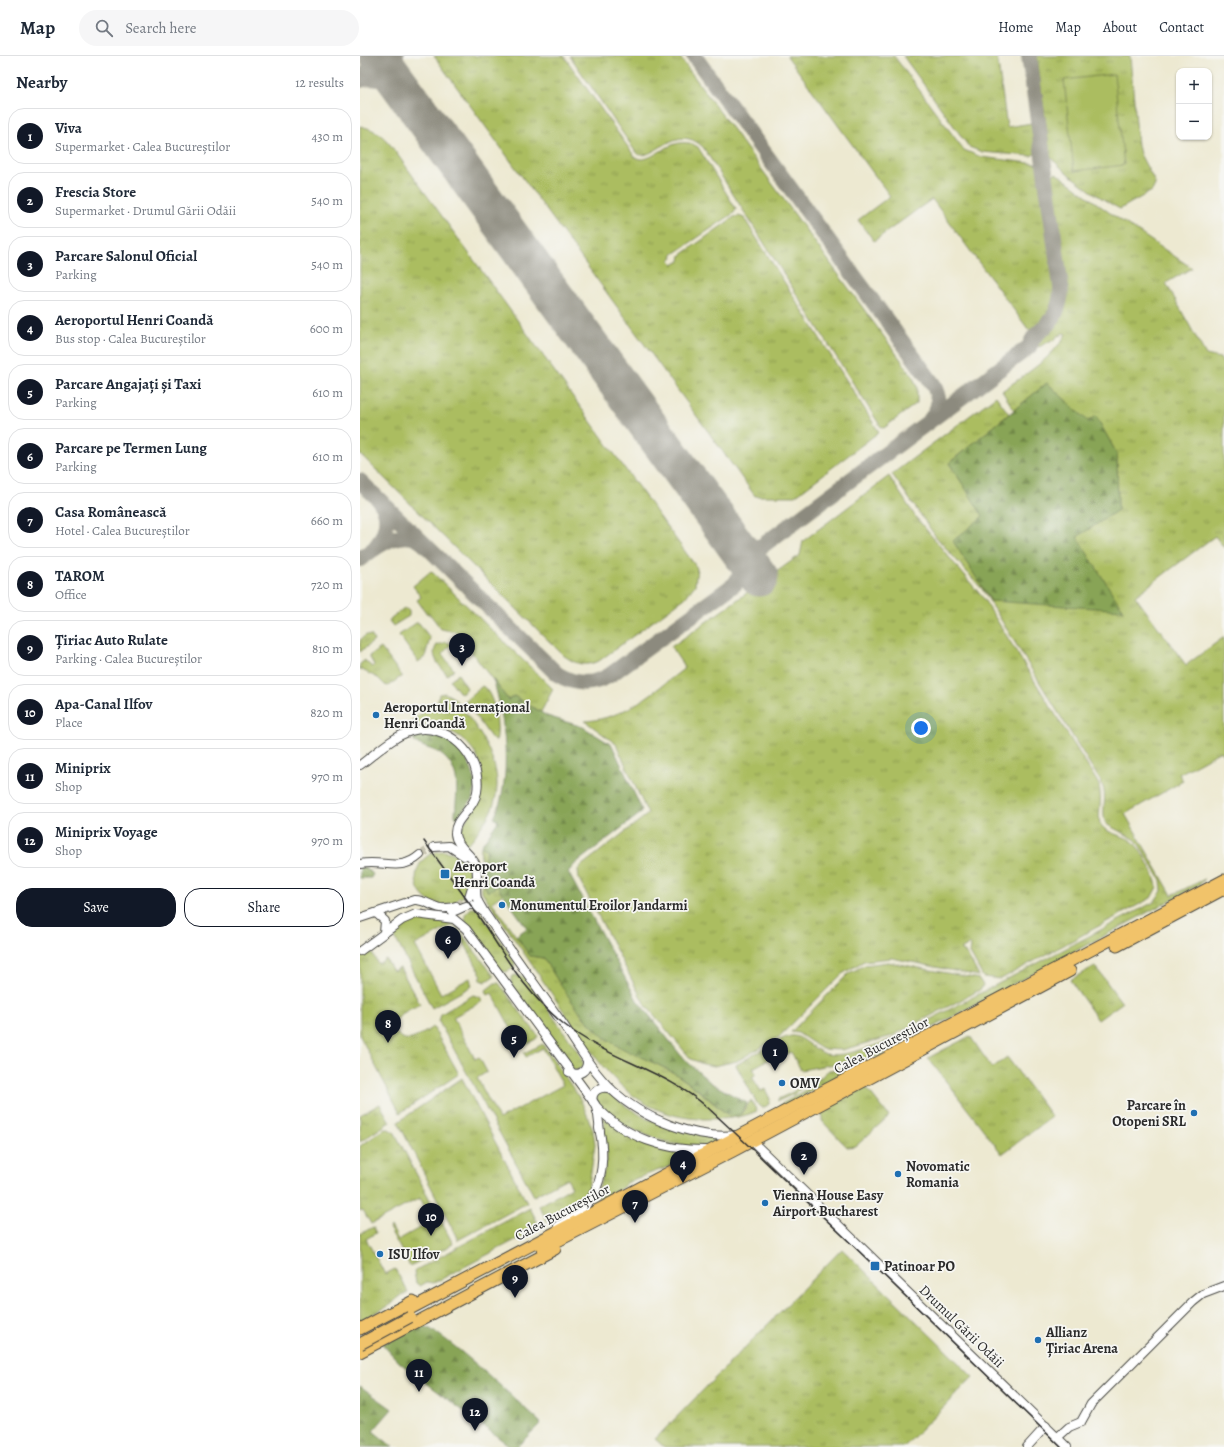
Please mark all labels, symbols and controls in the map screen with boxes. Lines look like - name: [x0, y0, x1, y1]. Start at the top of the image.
- search box: [79, 10, 359, 46]
- text: Map: [20, 15, 55, 41]
- icon: search: [93, 17, 115, 39]
- text: Search here: [125, 18, 197, 38]
- text: Home: [998, 18, 1033, 37]
- text: Map: [1055, 18, 1081, 37]
- text: About: [1103, 18, 1137, 37]
- text: Contact: [1159, 18, 1204, 37]
- map controls: [1176, 68, 1212, 140]
- button: +: [1176, 68, 1212, 104]
- text: Nearby: [16, 71, 67, 94]
- text: 12 results: [295, 74, 344, 91]
- button: −: [1176, 104, 1212, 140]
- text: Viva: [55, 118, 82, 138]
- text: 1: [28, 128, 32, 145]
- text: 430 m: [311, 128, 343, 145]
- text: Supermarket · Calea Bucureștilor: [55, 138, 230, 155]
- text: Frescia Store: [55, 182, 136, 202]
- text: 2: [27, 192, 33, 209]
- text: 540 m: [311, 192, 343, 209]
- text: Supermarket · Drumul Gării Odăii: [55, 202, 236, 219]
- text: Parcare Salonul Oficial: [55, 246, 197, 266]
- text: 3: [27, 256, 33, 273]
- text: 540 m: [311, 256, 343, 273]
- text: Parking: [55, 266, 97, 283]
- text: Aeroportul Henri Coandă: [55, 310, 214, 330]
- text: 4: [27, 320, 33, 337]
- text: 600 m: [310, 320, 343, 337]
- text: Bus stop · Calea Bucureștilor: [55, 330, 206, 347]
- text: Parcare Angajați și Taxi: [55, 374, 201, 394]
- text: 5: [27, 384, 33, 401]
- text: 610 m: [312, 384, 343, 401]
- text: Parking: [55, 394, 97, 411]
- text: Parcare pe Termen Lung: [55, 438, 207, 458]
- text: 6: [27, 448, 33, 465]
- text: 610 m: [312, 448, 343, 465]
- text: Parking: [55, 458, 97, 475]
- text: Casa Românească: [55, 502, 166, 522]
- text: 7: [27, 512, 33, 529]
- text: 660 m: [311, 512, 343, 529]
- text: Hotel · Calea Bucureștilor: [55, 522, 190, 539]
- text: TAROM: [55, 566, 105, 586]
- text: 8: [27, 576, 33, 593]
- text: 720 m: [311, 576, 343, 593]
- text: Office: [55, 586, 87, 603]
- text: Țiriac Auto Rulate: [55, 630, 168, 650]
- pin: 3: [449, 633, 475, 666]
- text: 9: [27, 640, 33, 657]
- text: 810 m: [312, 640, 343, 657]
- text: Parking · Calea Bucureștilor: [55, 650, 202, 667]
- text: Apa-Canal Ilfov: [55, 694, 153, 714]
- place label: Aeroportul Internațional Henri Coandă: [383, 698, 530, 733]
- text: 10: [24, 704, 36, 721]
- text: 820 m: [310, 704, 343, 721]
- marker: Aeroportul Internațional Henri Coandă: [371, 710, 381, 720]
- text: Place: [55, 714, 83, 731]
- your location: [911, 718, 931, 738]
- text: Miniprix: [55, 758, 111, 778]
- text: 11: [25, 768, 35, 785]
- text: 970 m: [311, 768, 343, 785]
- text: Shop: [55, 778, 82, 795]
- text: Miniprix Voyage: [55, 822, 158, 842]
- text: 12: [25, 832, 35, 849]
- text: 970 m: [311, 832, 343, 849]
- text: Shop: [55, 842, 82, 859]
- place label: Aeroport Henri Coandă: [453, 857, 536, 892]
- marker: Aeroport Henri Coandă: [439, 868, 451, 880]
- button: Save: [16, 888, 176, 927]
- button: Share: [184, 888, 344, 927]
- place label: Monumentul Eroilor Jandarmi: [510, 896, 688, 915]
- marker: Monumentul Eroilor Jandarmi: [497, 900, 507, 910]
- pin: 6: [435, 926, 461, 959]
- pin: 8: [375, 1010, 401, 1043]
- street label: Calea Bucureștilor: [830, 1012, 933, 1079]
- pin: 5: [501, 1025, 527, 1058]
- pin: 1: [762, 1038, 788, 1071]
- place label: OMV: [790, 1074, 820, 1093]
- marker: OMV: [777, 1078, 787, 1088]
- place label: Parcare în Otopeni SRL: [1112, 1096, 1187, 1131]
- marker: Parcare în Otopeni SRL: [1189, 1108, 1199, 1118]
- pin: 2: [791, 1142, 817, 1175]
- pin: 4: [670, 1150, 696, 1183]
- place label: Novomatic Romania: [906, 1157, 970, 1192]
- marker: Novomatic Romania: [893, 1169, 903, 1179]
- street label: Calea Bucureștilor: [511, 1179, 614, 1246]
- place label: Vienna House Easy Airport Bucharest: [772, 1186, 884, 1221]
- pin: 7: [622, 1190, 648, 1223]
- marker: Vienna House Easy Airport Bucharest: [760, 1198, 770, 1208]
- pin: 10: [418, 1203, 444, 1236]
- place label: ISU Ilfov: [388, 1245, 440, 1264]
- marker: ISU Ilfov: [375, 1249, 385, 1259]
- place label: Patinoar PO: [884, 1257, 955, 1276]
- marker: Patinoar PO: [869, 1260, 881, 1272]
- pin: 9: [502, 1265, 528, 1298]
- street label: Drumul Gării Odăii: [915, 1281, 1008, 1372]
- place label: Allianz Țiriac Arena: [1045, 1323, 1118, 1358]
- marker: Allianz Țiriac Arena: [1033, 1335, 1043, 1345]
- pin: 11: [406, 1359, 432, 1392]
- pin: 12: [462, 1398, 488, 1431]

